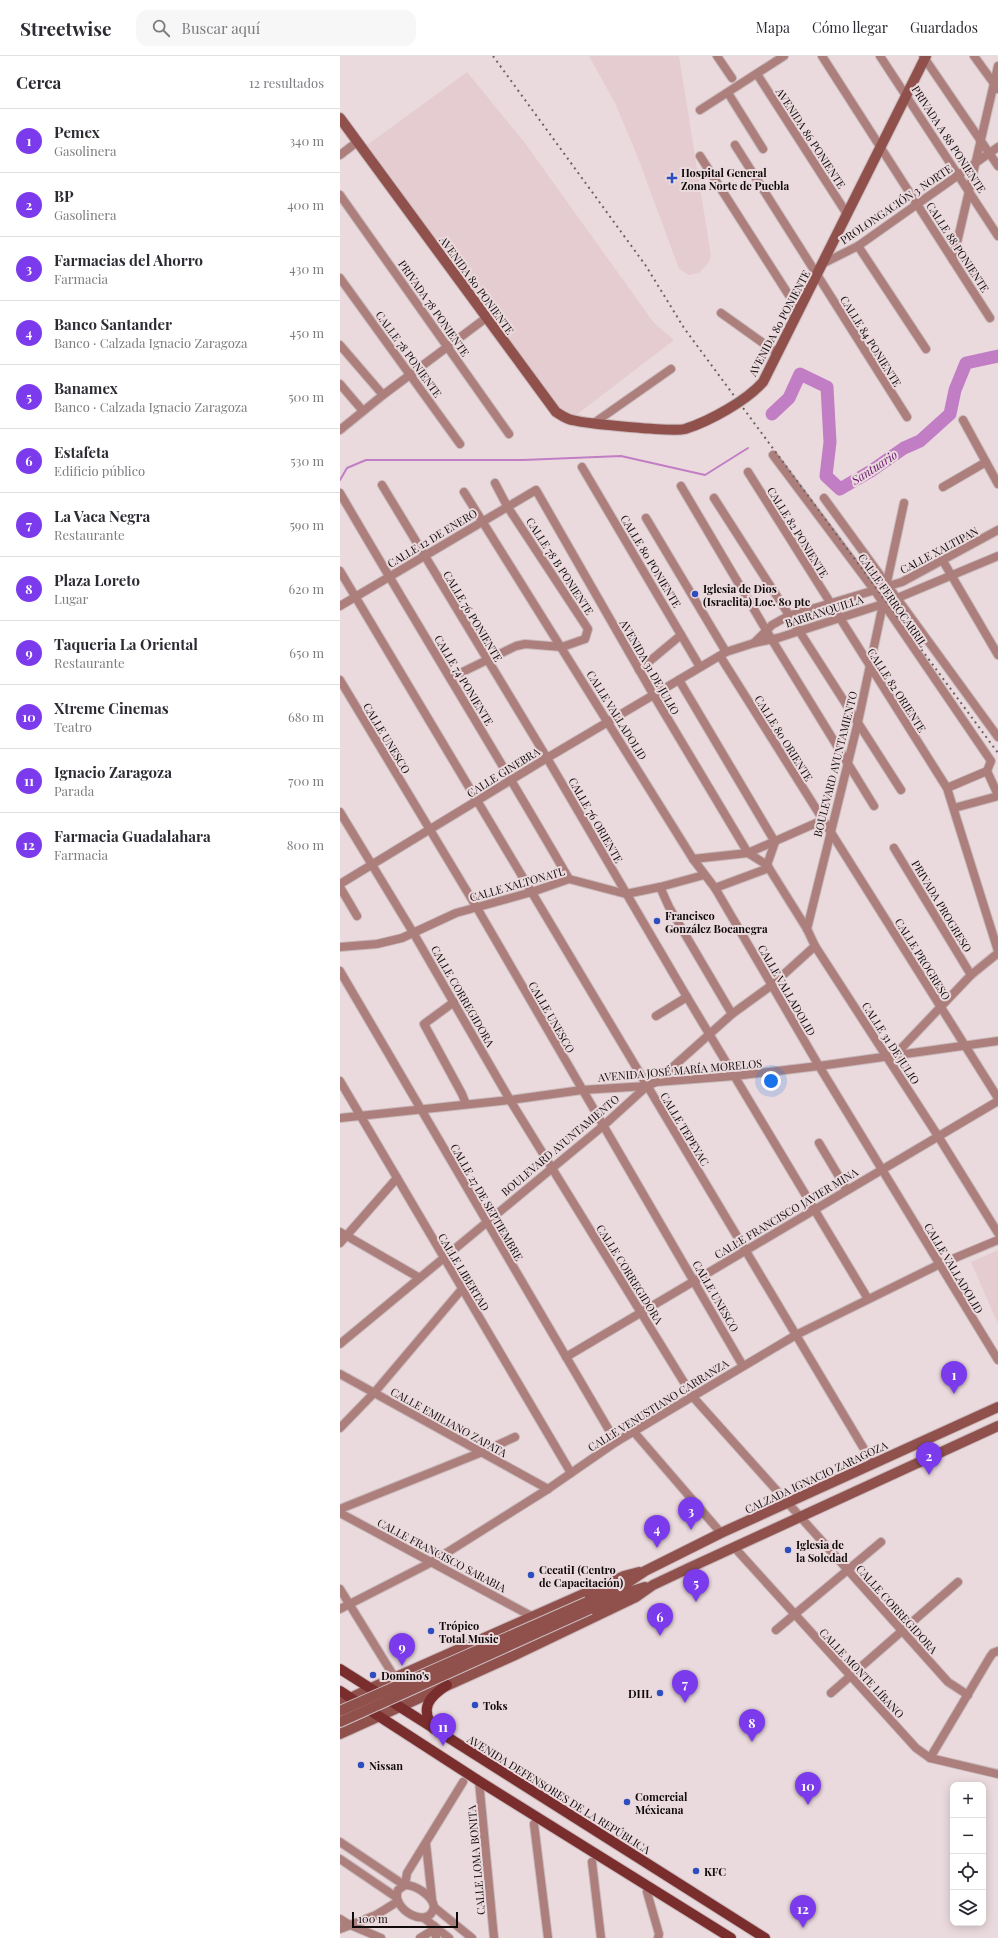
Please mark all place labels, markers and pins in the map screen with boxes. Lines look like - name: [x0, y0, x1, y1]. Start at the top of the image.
- place label: Hospital General Zona Norte de Puebla: [681, 165, 789, 193]
- marker: Hospital General Zona Norte de Puebla: [666, 172, 678, 184]
- place label: Iglesia de Dios (Israelita) Loc. 80 pte: [703, 581, 811, 609]
- marker: Iglesia de Dios (Israelita) Loc. 80 pte: [690, 589, 700, 599]
- place label: Francisco González Bocanegra: [665, 908, 768, 936]
- marker: Francisco González Bocanegra: [652, 916, 662, 926]
- pin: 1: [941, 1361, 967, 1394]
- pin: 2: [916, 1442, 942, 1475]
- pin: 3: [678, 1497, 704, 1530]
- pin: 4: [644, 1515, 670, 1548]
- place label: Iglesia de la Soledad: [796, 1537, 848, 1565]
- marker: Iglesia de la Soledad: [783, 1545, 793, 1555]
- place label: CecatiI (Centro de Capacitación): [539, 1562, 624, 1590]
- pin: 5: [683, 1569, 709, 1602]
- marker: CecatiI (Centro de Capacitación): [526, 1570, 536, 1580]
- pin: 6: [647, 1603, 673, 1636]
- place label: Trópico Total Music: [439, 1618, 499, 1646]
- marker: Trópico Total Music: [426, 1626, 436, 1636]
- pin: 9: [389, 1633, 415, 1666]
- place label: Domino's: [381, 1668, 429, 1683]
- marker: Domino's: [368, 1670, 378, 1680]
- pin: 7: [672, 1670, 698, 1703]
- place label: DHL: [628, 1686, 652, 1701]
- marker: DHL: [655, 1688, 665, 1698]
- place label: Toks: [483, 1698, 508, 1713]
- marker: Toks: [470, 1700, 480, 1710]
- pin: 8: [739, 1709, 765, 1742]
- pin: 11: [430, 1713, 456, 1746]
- place label: Nissan: [369, 1758, 403, 1773]
- marker: Nissan: [356, 1760, 366, 1770]
- pin: 10: [795, 1772, 821, 1805]
- place label: Comercial Méxicana: [635, 1789, 688, 1817]
- marker: Comercial Méxicana: [622, 1797, 632, 1807]
- place label: KFC: [704, 1864, 726, 1879]
- marker: KFC: [691, 1866, 701, 1876]
- pin: 12: [790, 1895, 816, 1928]

